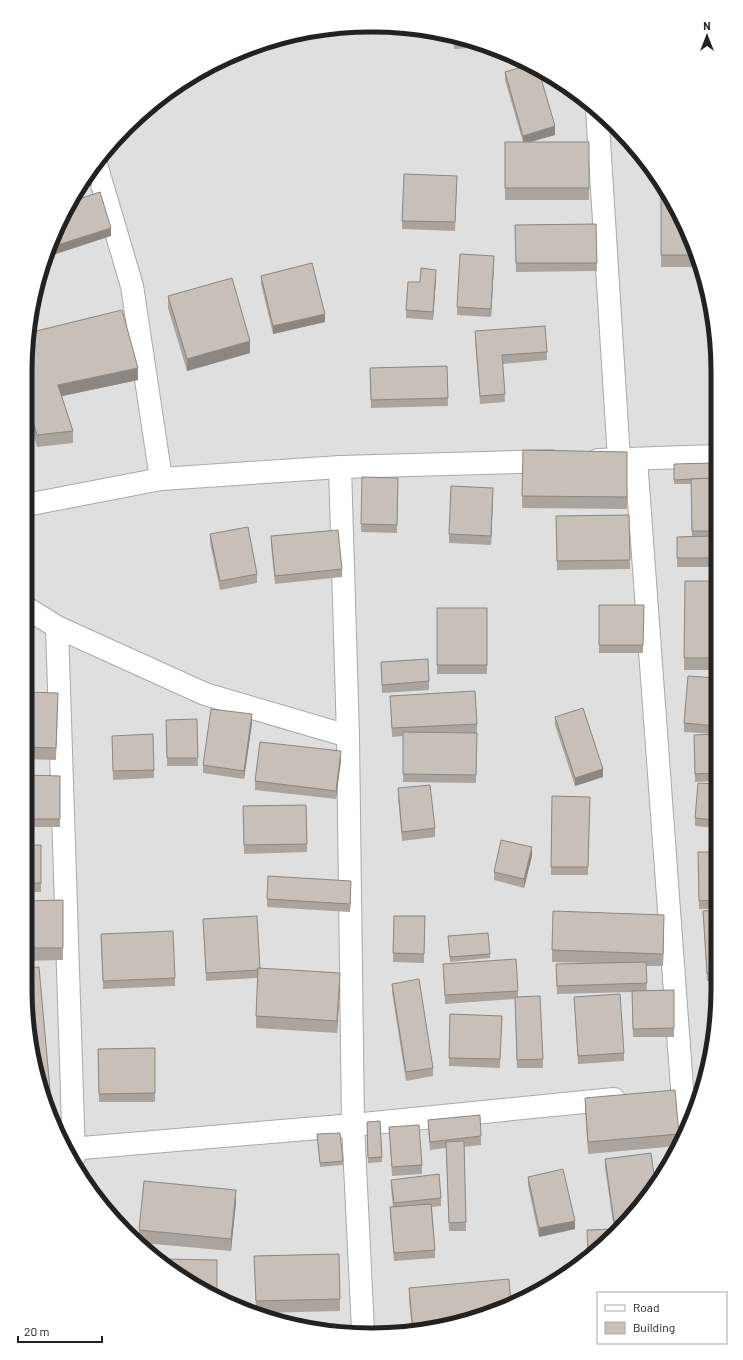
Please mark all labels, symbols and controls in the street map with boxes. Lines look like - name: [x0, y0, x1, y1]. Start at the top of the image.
- north arrow: [687, 16, 727, 56]
- text: N: [703, 19, 711, 32]
- legend: [597, 1292, 727, 1344]
- text: Road: [633, 1300, 660, 1314]
- scale bar: [18, 1318, 102, 1344]
- text: Building: [633, 1320, 675, 1334]
- text: 20 m: [24, 1324, 50, 1338]

